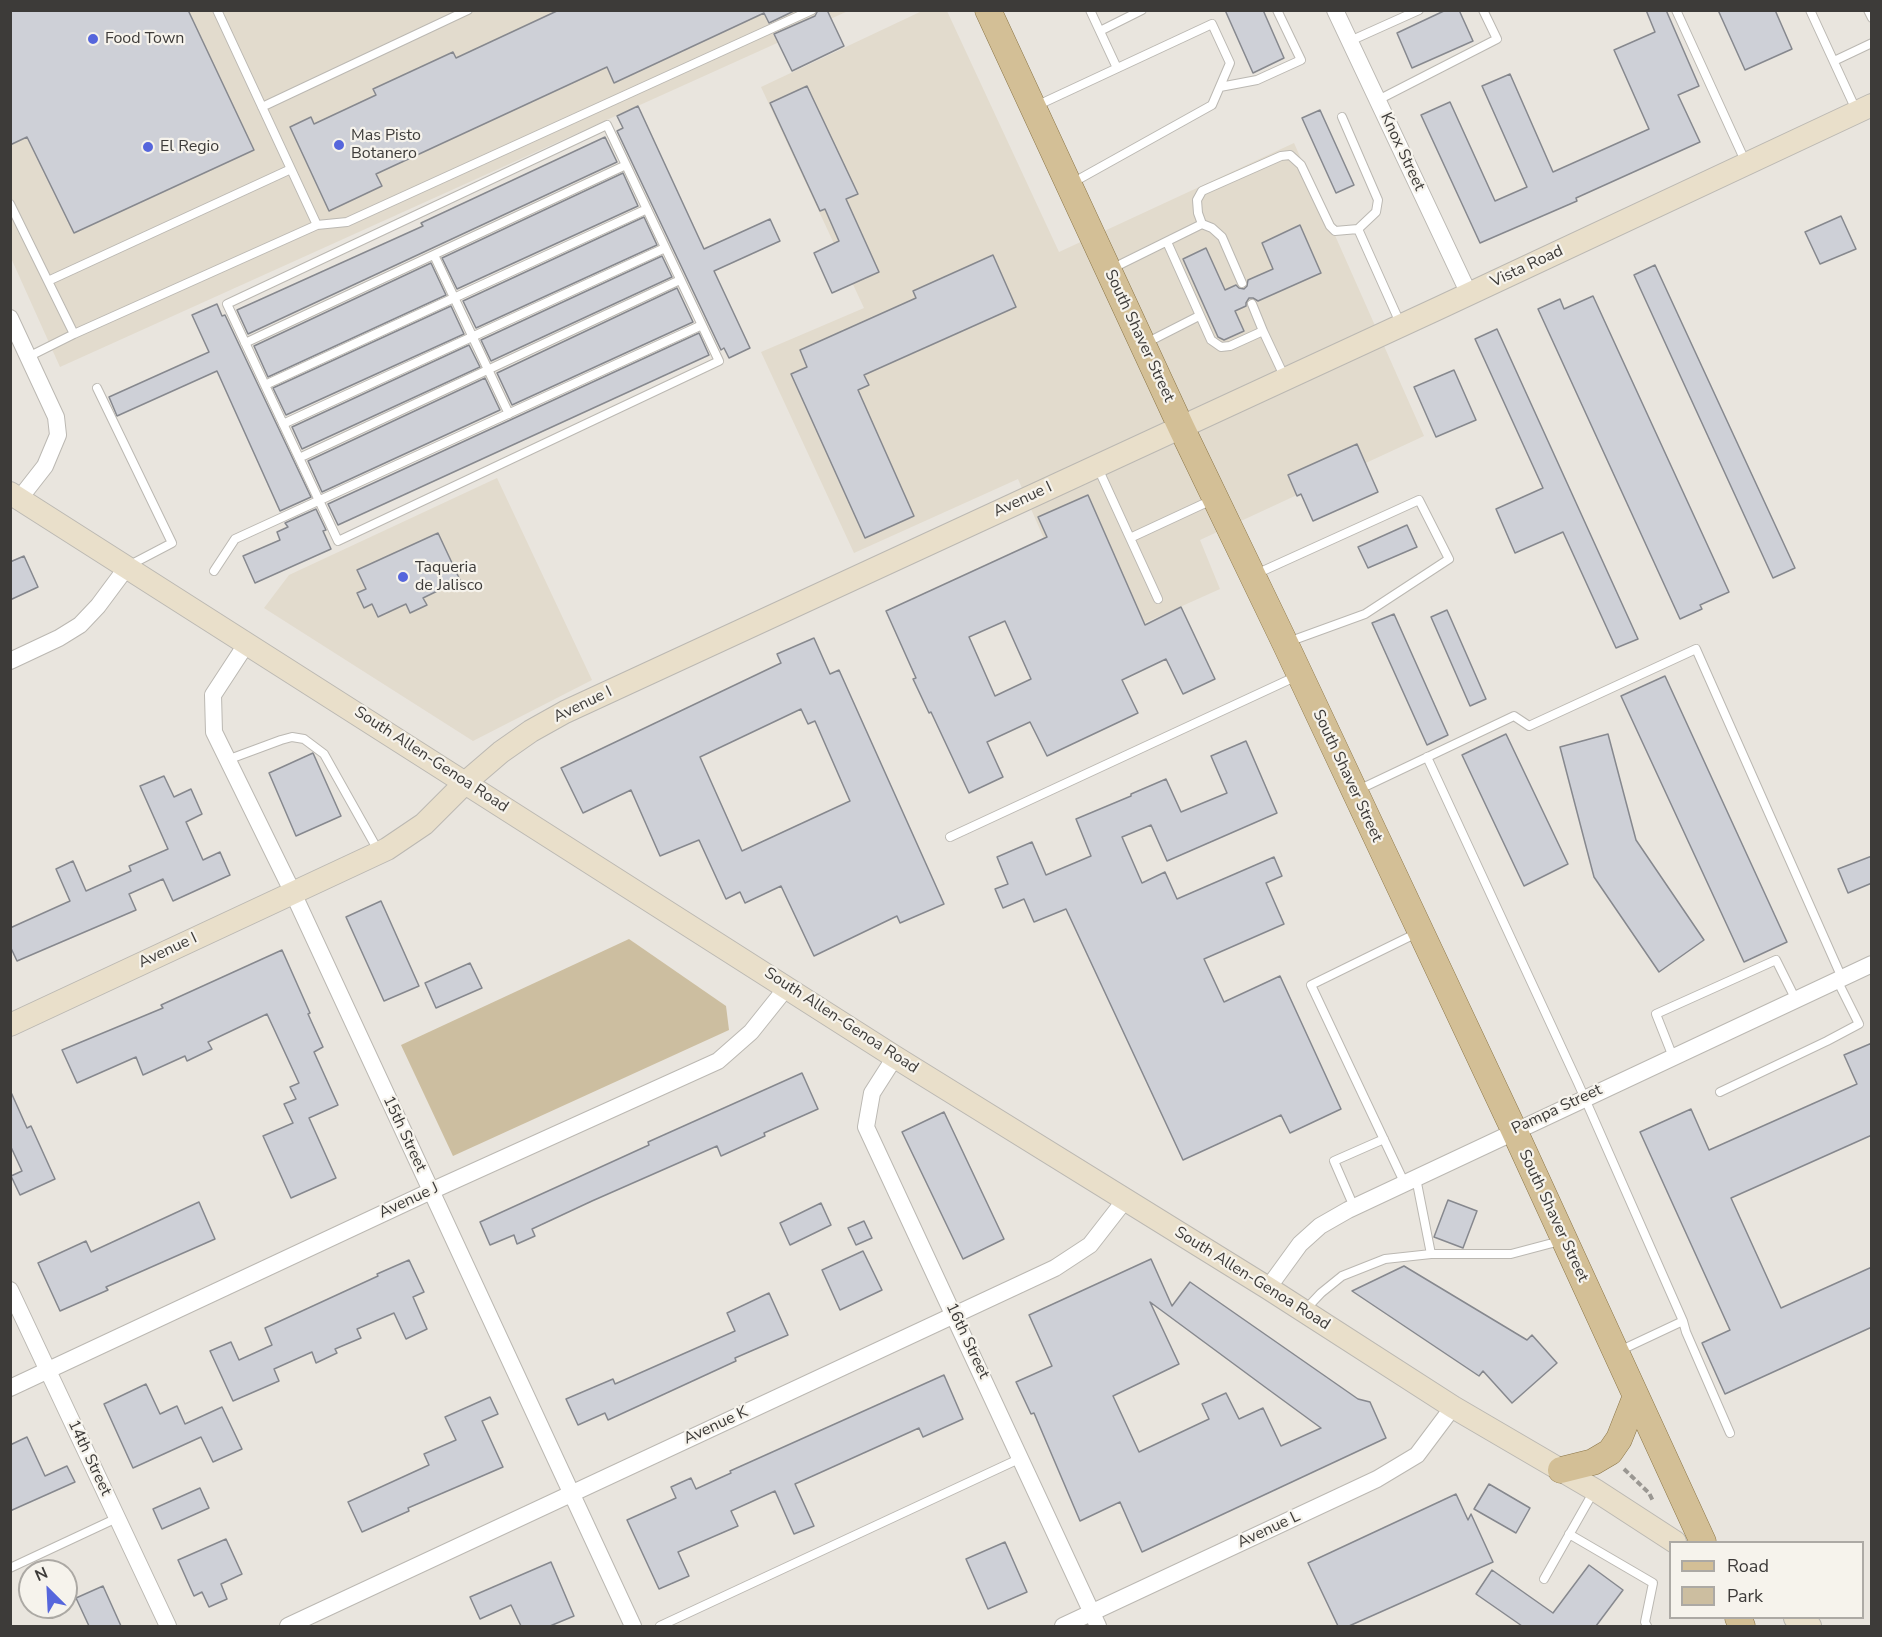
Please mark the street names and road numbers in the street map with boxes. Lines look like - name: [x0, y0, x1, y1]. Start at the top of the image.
- street label: Knox Street: [1376, 110, 1428, 194]
- street label: Vista Road: [1488, 242, 1566, 292]
- street label: South Shaver Street: [1100, 267, 1178, 405]
- street label: Avenue I: [991, 478, 1055, 522]
- street label: Avenue I: [551, 683, 615, 727]
- street label: South Allen-Genoa Road: [350, 703, 512, 817]
- street label: South Shaver Street: [1308, 707, 1386, 845]
- street label: Avenue I: [136, 929, 200, 973]
- street label: South Allen-Genoa Road: [760, 964, 922, 1078]
- street label: Pampa Street: [1509, 1081, 1605, 1139]
- street label: 15th Street: [378, 1093, 430, 1175]
- street label: South Shaver Street: [1514, 1147, 1592, 1285]
- street label: Avenue J: [376, 1179, 442, 1223]
- street label: South Allen-Genoa Road: [1171, 1223, 1333, 1335]
- street label: 16th Street: [941, 1300, 993, 1382]
- street label: Avenue K: [681, 1403, 751, 1449]
- street label: 14th Street: [63, 1417, 115, 1499]
- street label: Avenue L: [1234, 1507, 1304, 1553]

